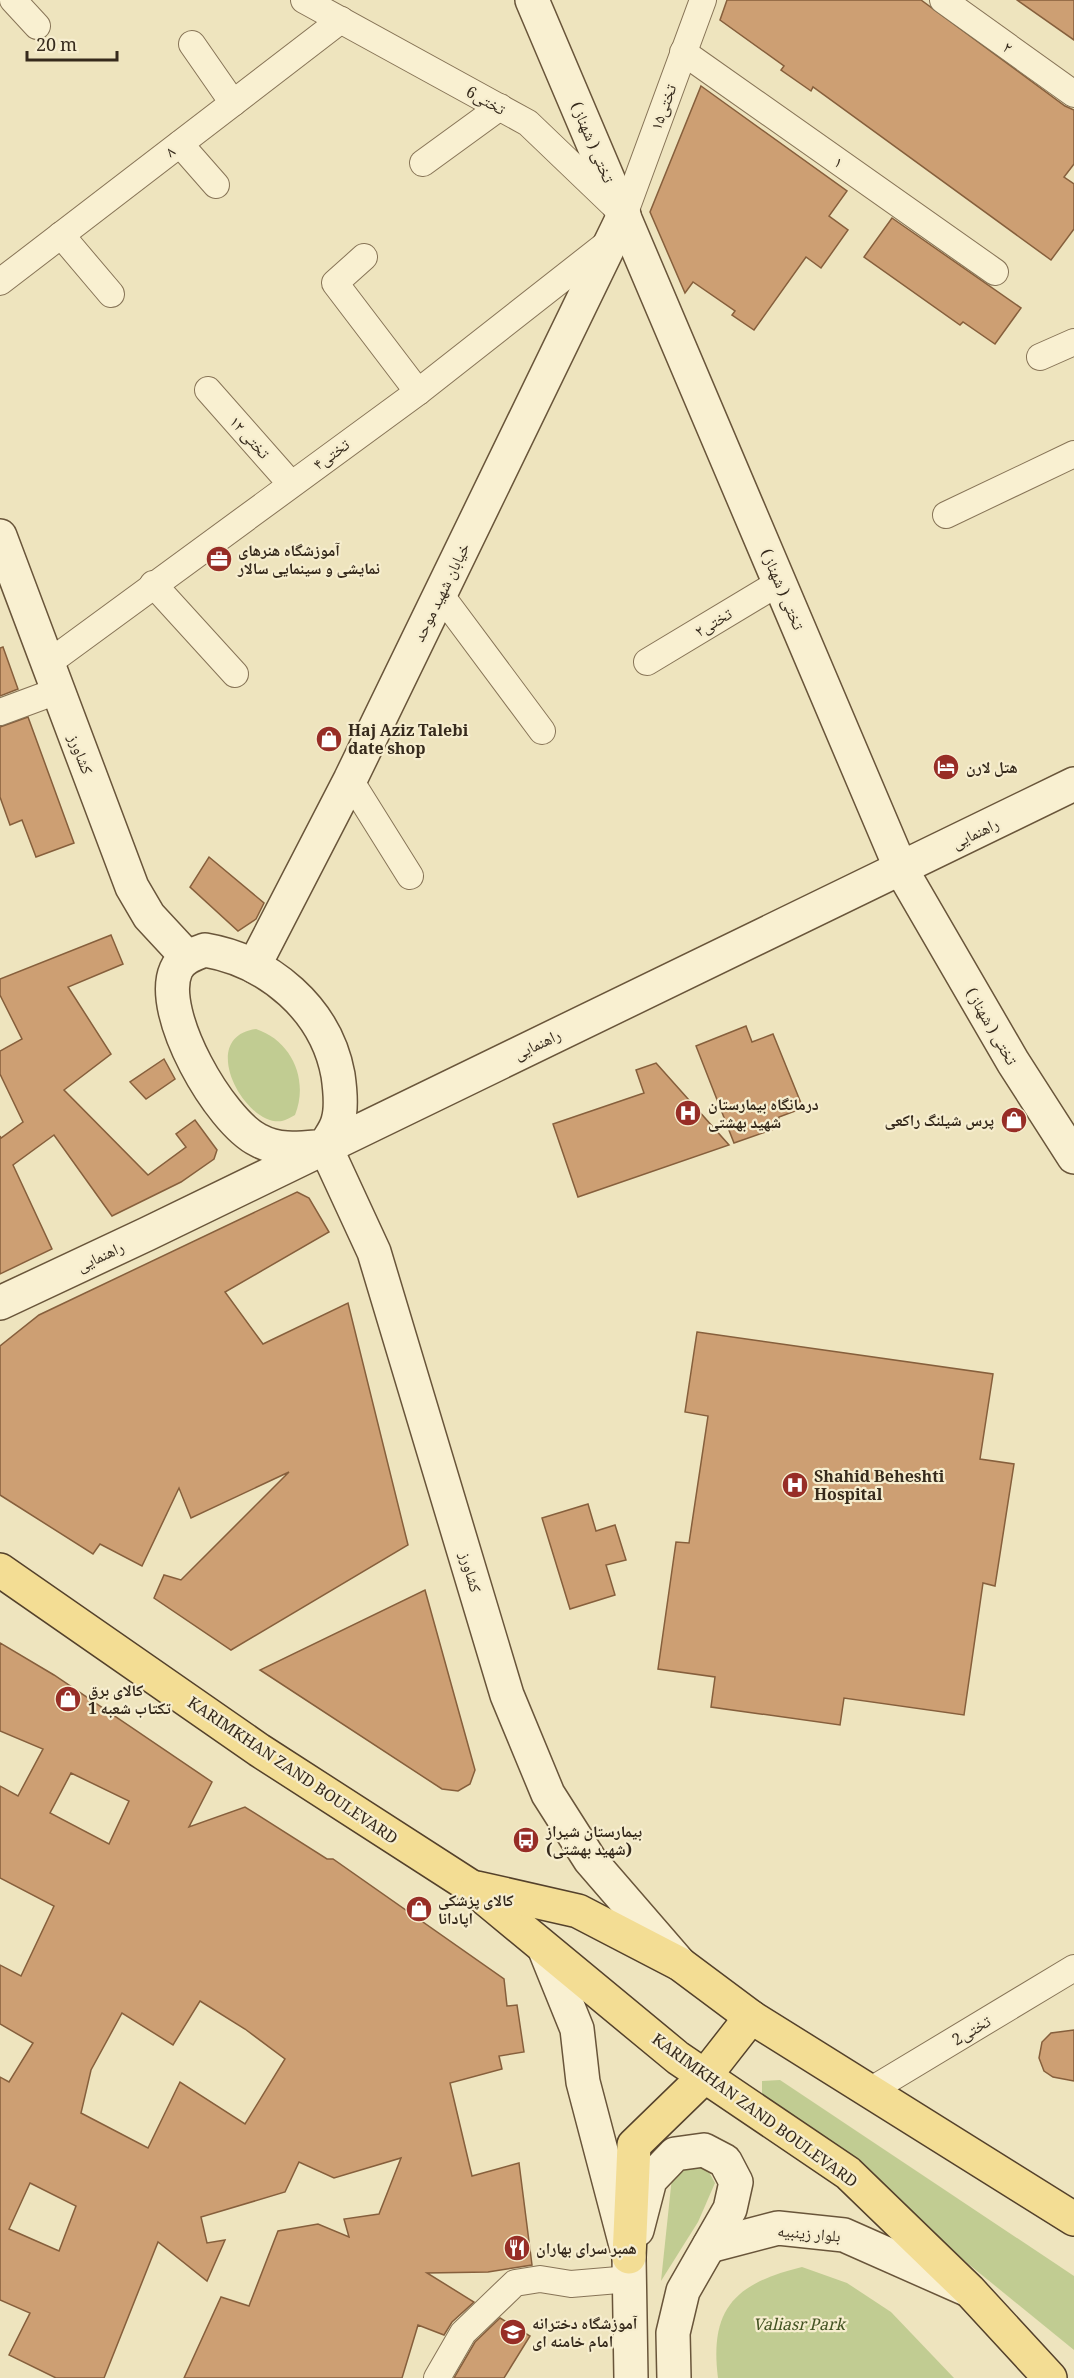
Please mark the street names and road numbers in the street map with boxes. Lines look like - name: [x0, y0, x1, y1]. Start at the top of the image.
- street label: ۲: [996, 36, 1017, 62]
- street label: 6تختی: [460, 80, 510, 124]
- street label: تختی۱۵: [645, 81, 686, 135]
- street label: تختی ( شهناز ): [561, 98, 620, 188]
- street label: ۸: [161, 140, 182, 166]
- street label: ۱: [827, 151, 848, 177]
- street label: ۱۲ تختی: [221, 411, 275, 467]
- street label: تختی۴: [308, 433, 357, 479]
- street label: خیابان شهید موحد: [408, 539, 479, 647]
- street label: تختی ( شهناز ): [751, 545, 810, 635]
- street label: تختی۲: [690, 602, 739, 646]
- street label: کشاورز: [58, 730, 99, 779]
- street label: راهنمایی: [948, 812, 1004, 858]
- street label: تختی ( شهناز ): [957, 983, 1023, 1072]
- street label: راهنمایی: [510, 1023, 566, 1069]
- street label: راهنمایی: [73, 1235, 129, 1281]
- street label: کشاورز: [450, 1548, 487, 1597]
- street label: KARIMKHAN ZAND BOULEVARD: [181, 1691, 402, 1853]
- street label: 2تختی: [947, 2010, 997, 2054]
- street label: KARIMKHAN ZAND BOULEVARD: [645, 2028, 862, 2196]
- street label: بلوار زینبیه: [776, 2219, 842, 2252]

